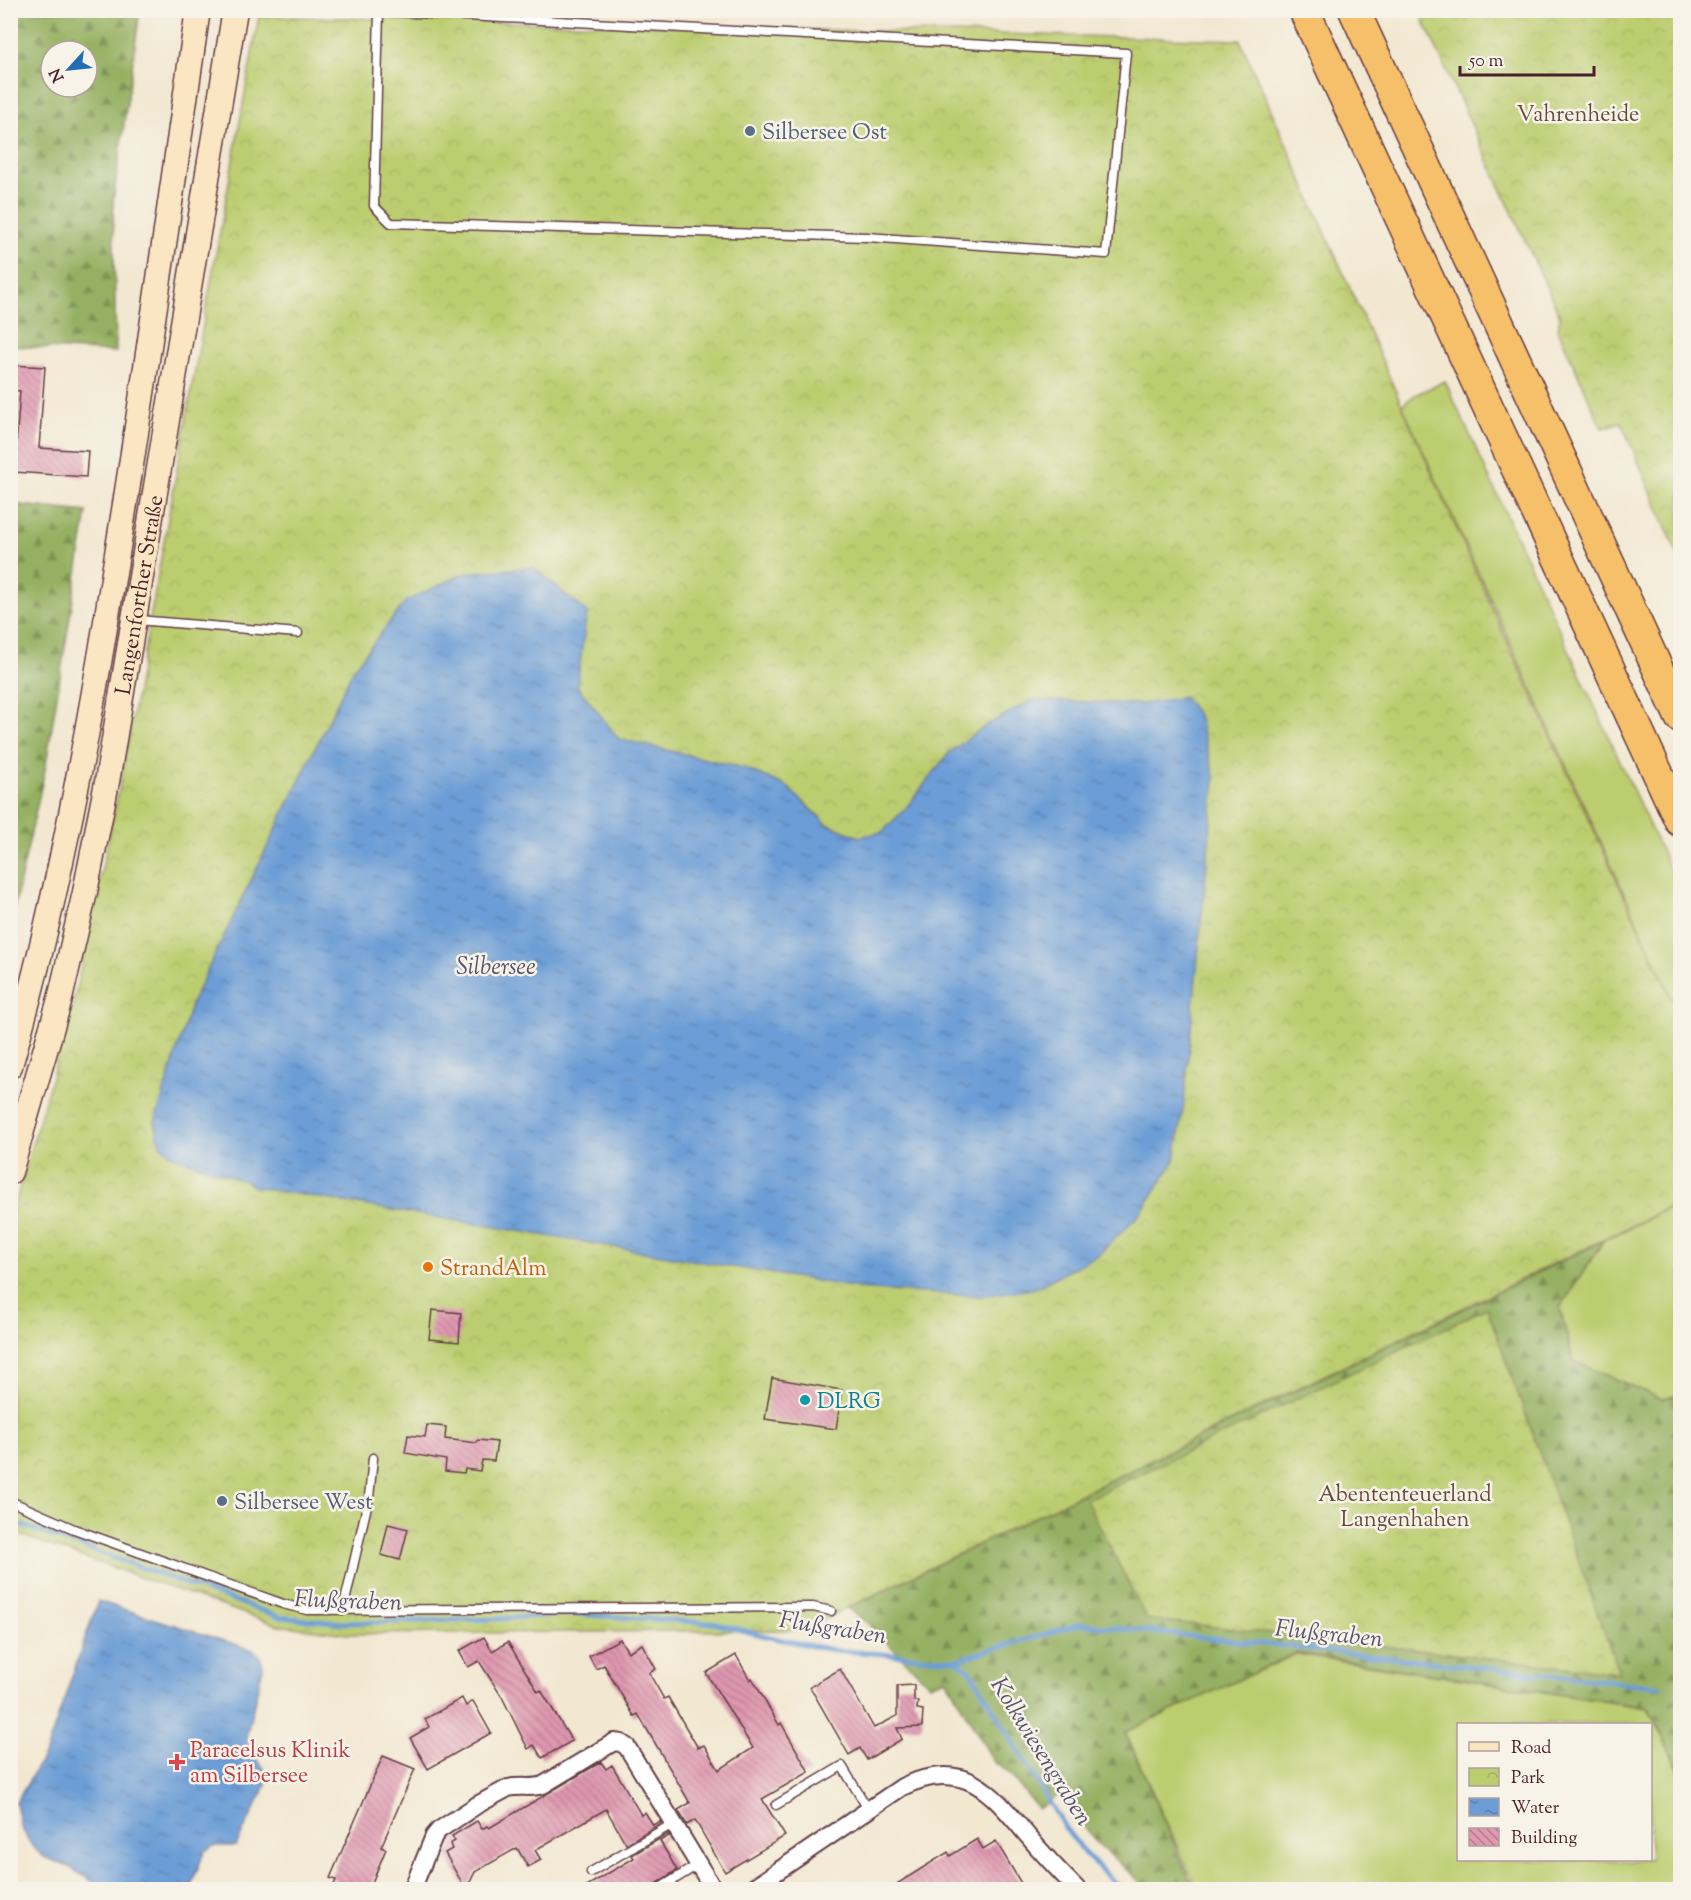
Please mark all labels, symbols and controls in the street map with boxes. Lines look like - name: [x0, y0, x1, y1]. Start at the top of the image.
- north arrow: [39, 39, 99, 99]
- scale bar: [1460, 39, 1594, 77]
- text: 50 m: [1468, 49, 1504, 75]
- text: N: [45, 64, 71, 86]
- park label: Vahrenheide: [1517, 100, 1639, 132]
- place label: Silbersee Ost: [762, 118, 887, 150]
- marker: Silbersee Ost: [743, 124, 757, 138]
- street label: Langenforther Straße: [109, 493, 173, 697]
- water label: Silbersee: [456, 951, 536, 985]
- place label: StrandAlm: [440, 1254, 546, 1286]
- marker: StrandAlm: [421, 1260, 435, 1274]
- place label: DLRG: [817, 1387, 881, 1419]
- marker: DLRG: [798, 1393, 812, 1407]
- park label: Abententeuerland Langenhahen: [1318, 1480, 1492, 1537]
- place label: Silbersee West: [234, 1488, 373, 1520]
- marker: Silbersee West: [215, 1494, 229, 1508]
- water label: Flußgraben: [293, 1583, 403, 1621]
- water label: Flußgraben: [777, 1604, 889, 1654]
- water label: Flußgraben: [1273, 1612, 1385, 1658]
- water label: Kolkwiesengraben: [981, 1671, 1100, 1833]
- legend: [1457, 1723, 1652, 1861]
- place label: Paracelsus Klinik am Silbersee: [190, 1736, 350, 1793]
- text: Road: [1511, 1736, 1551, 1762]
- marker: Paracelsus Klinik am Silbersee: [168, 1753, 186, 1771]
- text: Park: [1511, 1766, 1546, 1792]
- text: Water: [1511, 1796, 1560, 1822]
- text: Building: [1511, 1826, 1577, 1852]

